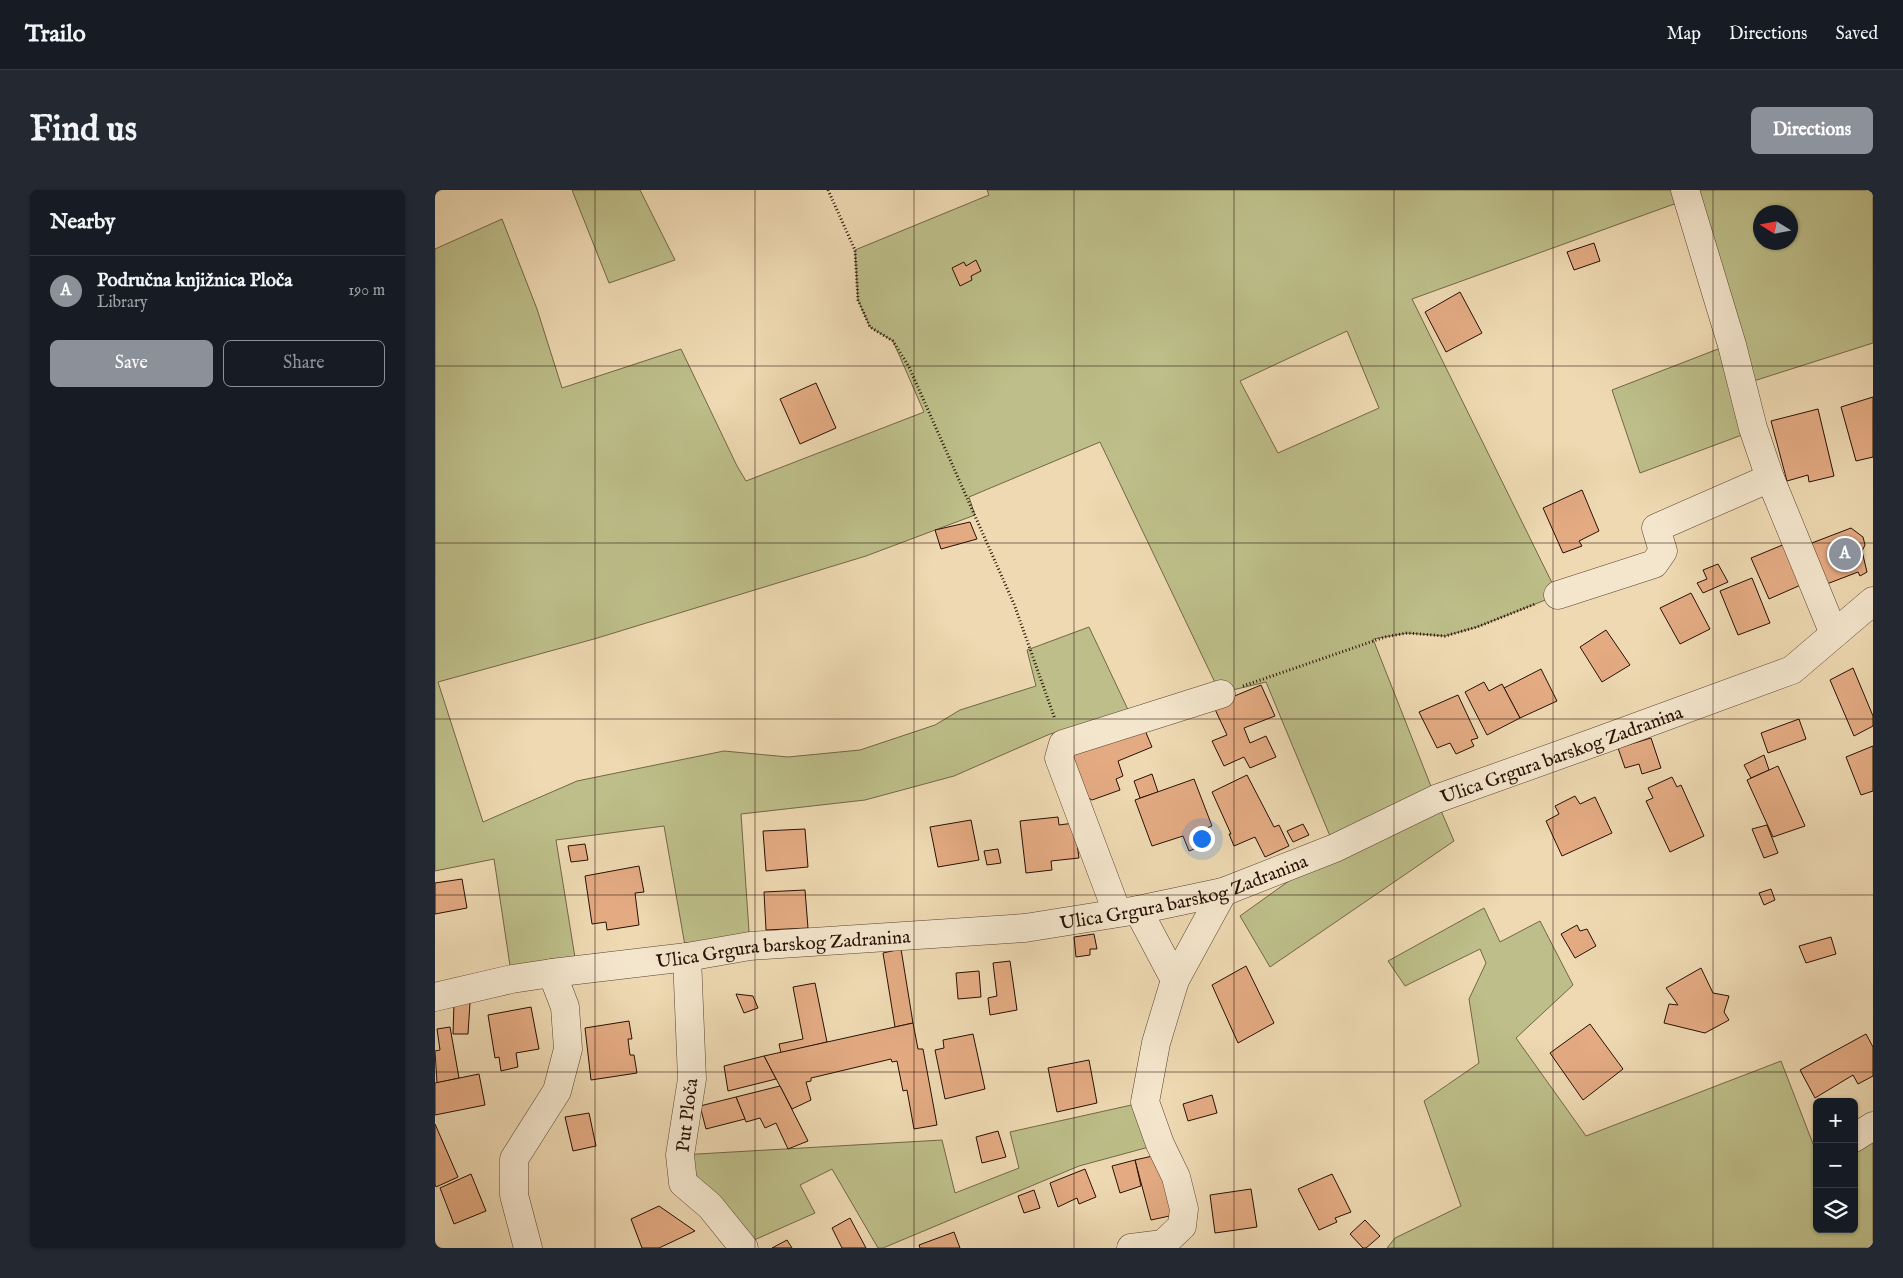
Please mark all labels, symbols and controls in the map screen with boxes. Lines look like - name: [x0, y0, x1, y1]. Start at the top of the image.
- text: Trailo: [25, 19, 86, 50]
- text: Map: [1667, 23, 1701, 46]
- text: Directions: [1729, 23, 1807, 46]
- text: Saved: [1835, 23, 1878, 46]
- button: Directions: [1751, 107, 1873, 154]
- text: Find us: [30, 108, 137, 153]
- north arrow: [1753, 205, 1798, 250]
- text: Nearby: [50, 209, 115, 236]
- text: Područna knjižnica Ploča: [97, 269, 292, 293]
- text: A: [61, 281, 71, 301]
- text: 190 m: [348, 281, 385, 301]
- text: Library: [97, 293, 148, 313]
- button: Save: [50, 340, 213, 387]
- button: Share: [223, 340, 385, 387]
- pin: A: [1829, 535, 1861, 573]
- street label: Ulica Grgura barskog Zadranina: [1437, 701, 1687, 810]
- your location: [1189, 826, 1215, 852]
- street label: Ulica Grgura barskog Zadranina: [1058, 850, 1312, 936]
- street label: Ulica Grgura barskog Zadranina: [655, 925, 912, 975]
- street label: Put Ploča: [672, 1076, 705, 1154]
- map controls: [1813, 1098, 1858, 1233]
- button: +: [1813, 1098, 1858, 1143]
- button: −: [1813, 1143, 1858, 1188]
- button: layers: [1813, 1188, 1858, 1233]

